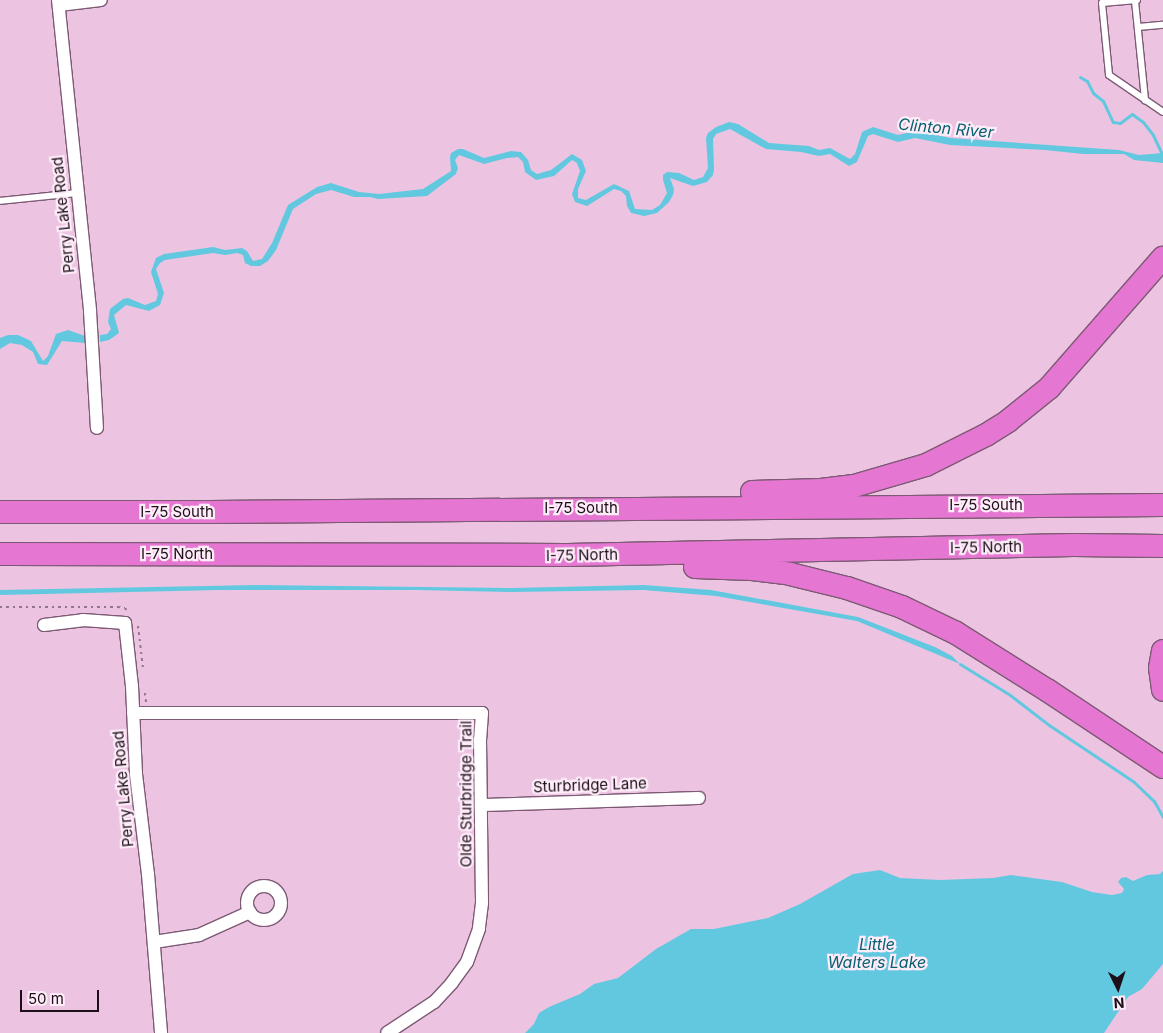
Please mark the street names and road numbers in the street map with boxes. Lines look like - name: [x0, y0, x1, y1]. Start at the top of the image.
- street label: Perry Lake Road: [48, 156, 78, 274]
- street label: I-75 South: [949, 496, 1023, 514]
- street label: I-75 South: [544, 499, 618, 517]
- street label: I-75 South: [140, 503, 214, 521]
- street label: I-75 North: [950, 537, 1022, 557]
- street label: I-75 North: [141, 545, 213, 563]
- street label: I-75 North: [546, 545, 618, 565]
- street label: Olde Sturbridge Trail: [457, 721, 475, 867]
- street label: Perry Lake Road: [109, 730, 137, 848]
- street label: Sturbridge Lane: [533, 774, 647, 796]

